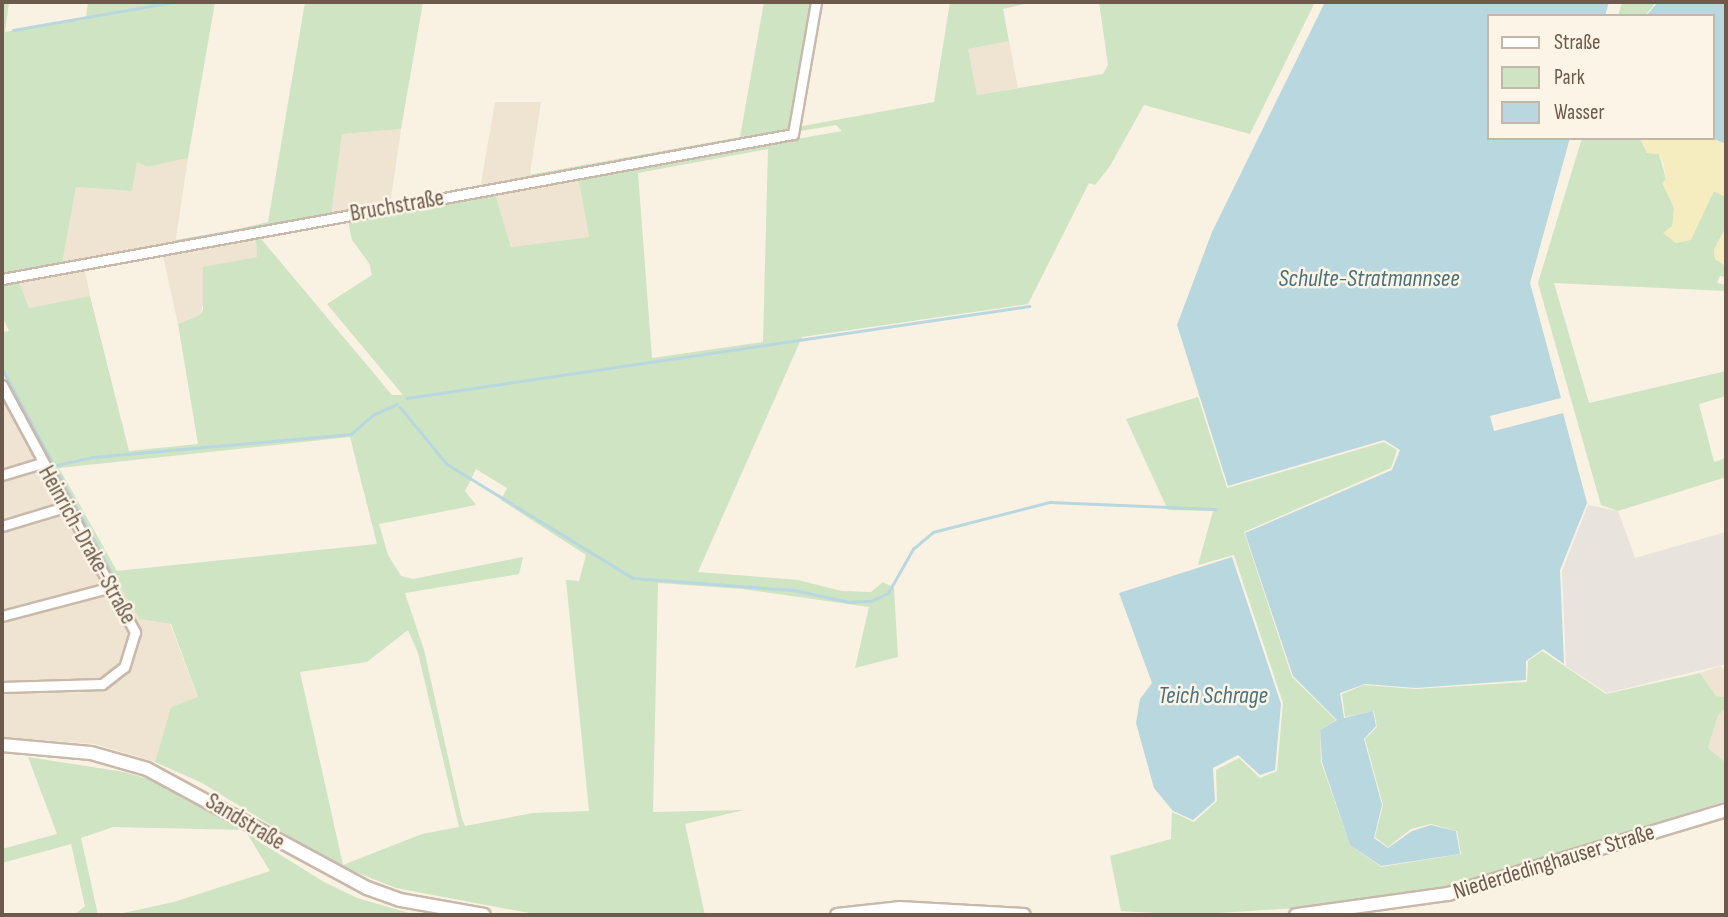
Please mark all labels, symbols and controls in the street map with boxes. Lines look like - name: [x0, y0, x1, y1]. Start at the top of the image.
- legend: [1486, 14, 1714, 140]
- text: Straße: [1554, 30, 1600, 55]
- text: Park: [1554, 65, 1585, 90]
- text: Wasser: [1554, 100, 1605, 125]
- street label: Bruchstraße: [348, 184, 446, 228]
- water label: Schulte-Stratmannsee: [1278, 265, 1460, 293]
- street label: Heinrich-Drake-Straße: [32, 461, 142, 629]
- water label: Teich Schrage: [1158, 682, 1268, 710]
- street label: Sandstraße: [200, 788, 290, 856]
- street label: Niederdedinghauser Straße: [1450, 818, 1658, 906]

